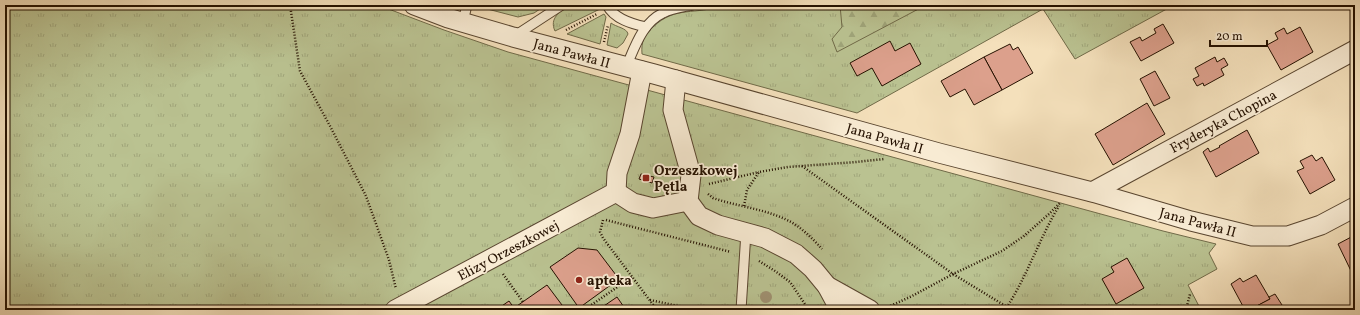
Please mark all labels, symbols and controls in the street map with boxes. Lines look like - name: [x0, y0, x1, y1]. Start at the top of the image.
- scale bar: [1210, 22, 1267, 48]
- text: 20 m: [1216, 29, 1243, 45]
- street label: Jana Pawła II: [531, 35, 612, 74]
- street label: Fryderyka Chopina: [1167, 86, 1281, 159]
- street label: Jana Pawła II: [844, 119, 925, 159]
- place label: Orzeszkowej Pętla: [654, 162, 737, 197]
- marker: Orzeszkowej Pętla: [641, 173, 651, 183]
- street label: Jana Pawła II: [1157, 204, 1238, 243]
- street label: Elizy Orzeszkowej: [455, 217, 563, 286]
- place label: apteka: [587, 272, 632, 291]
- marker: apteka: [574, 275, 584, 285]

